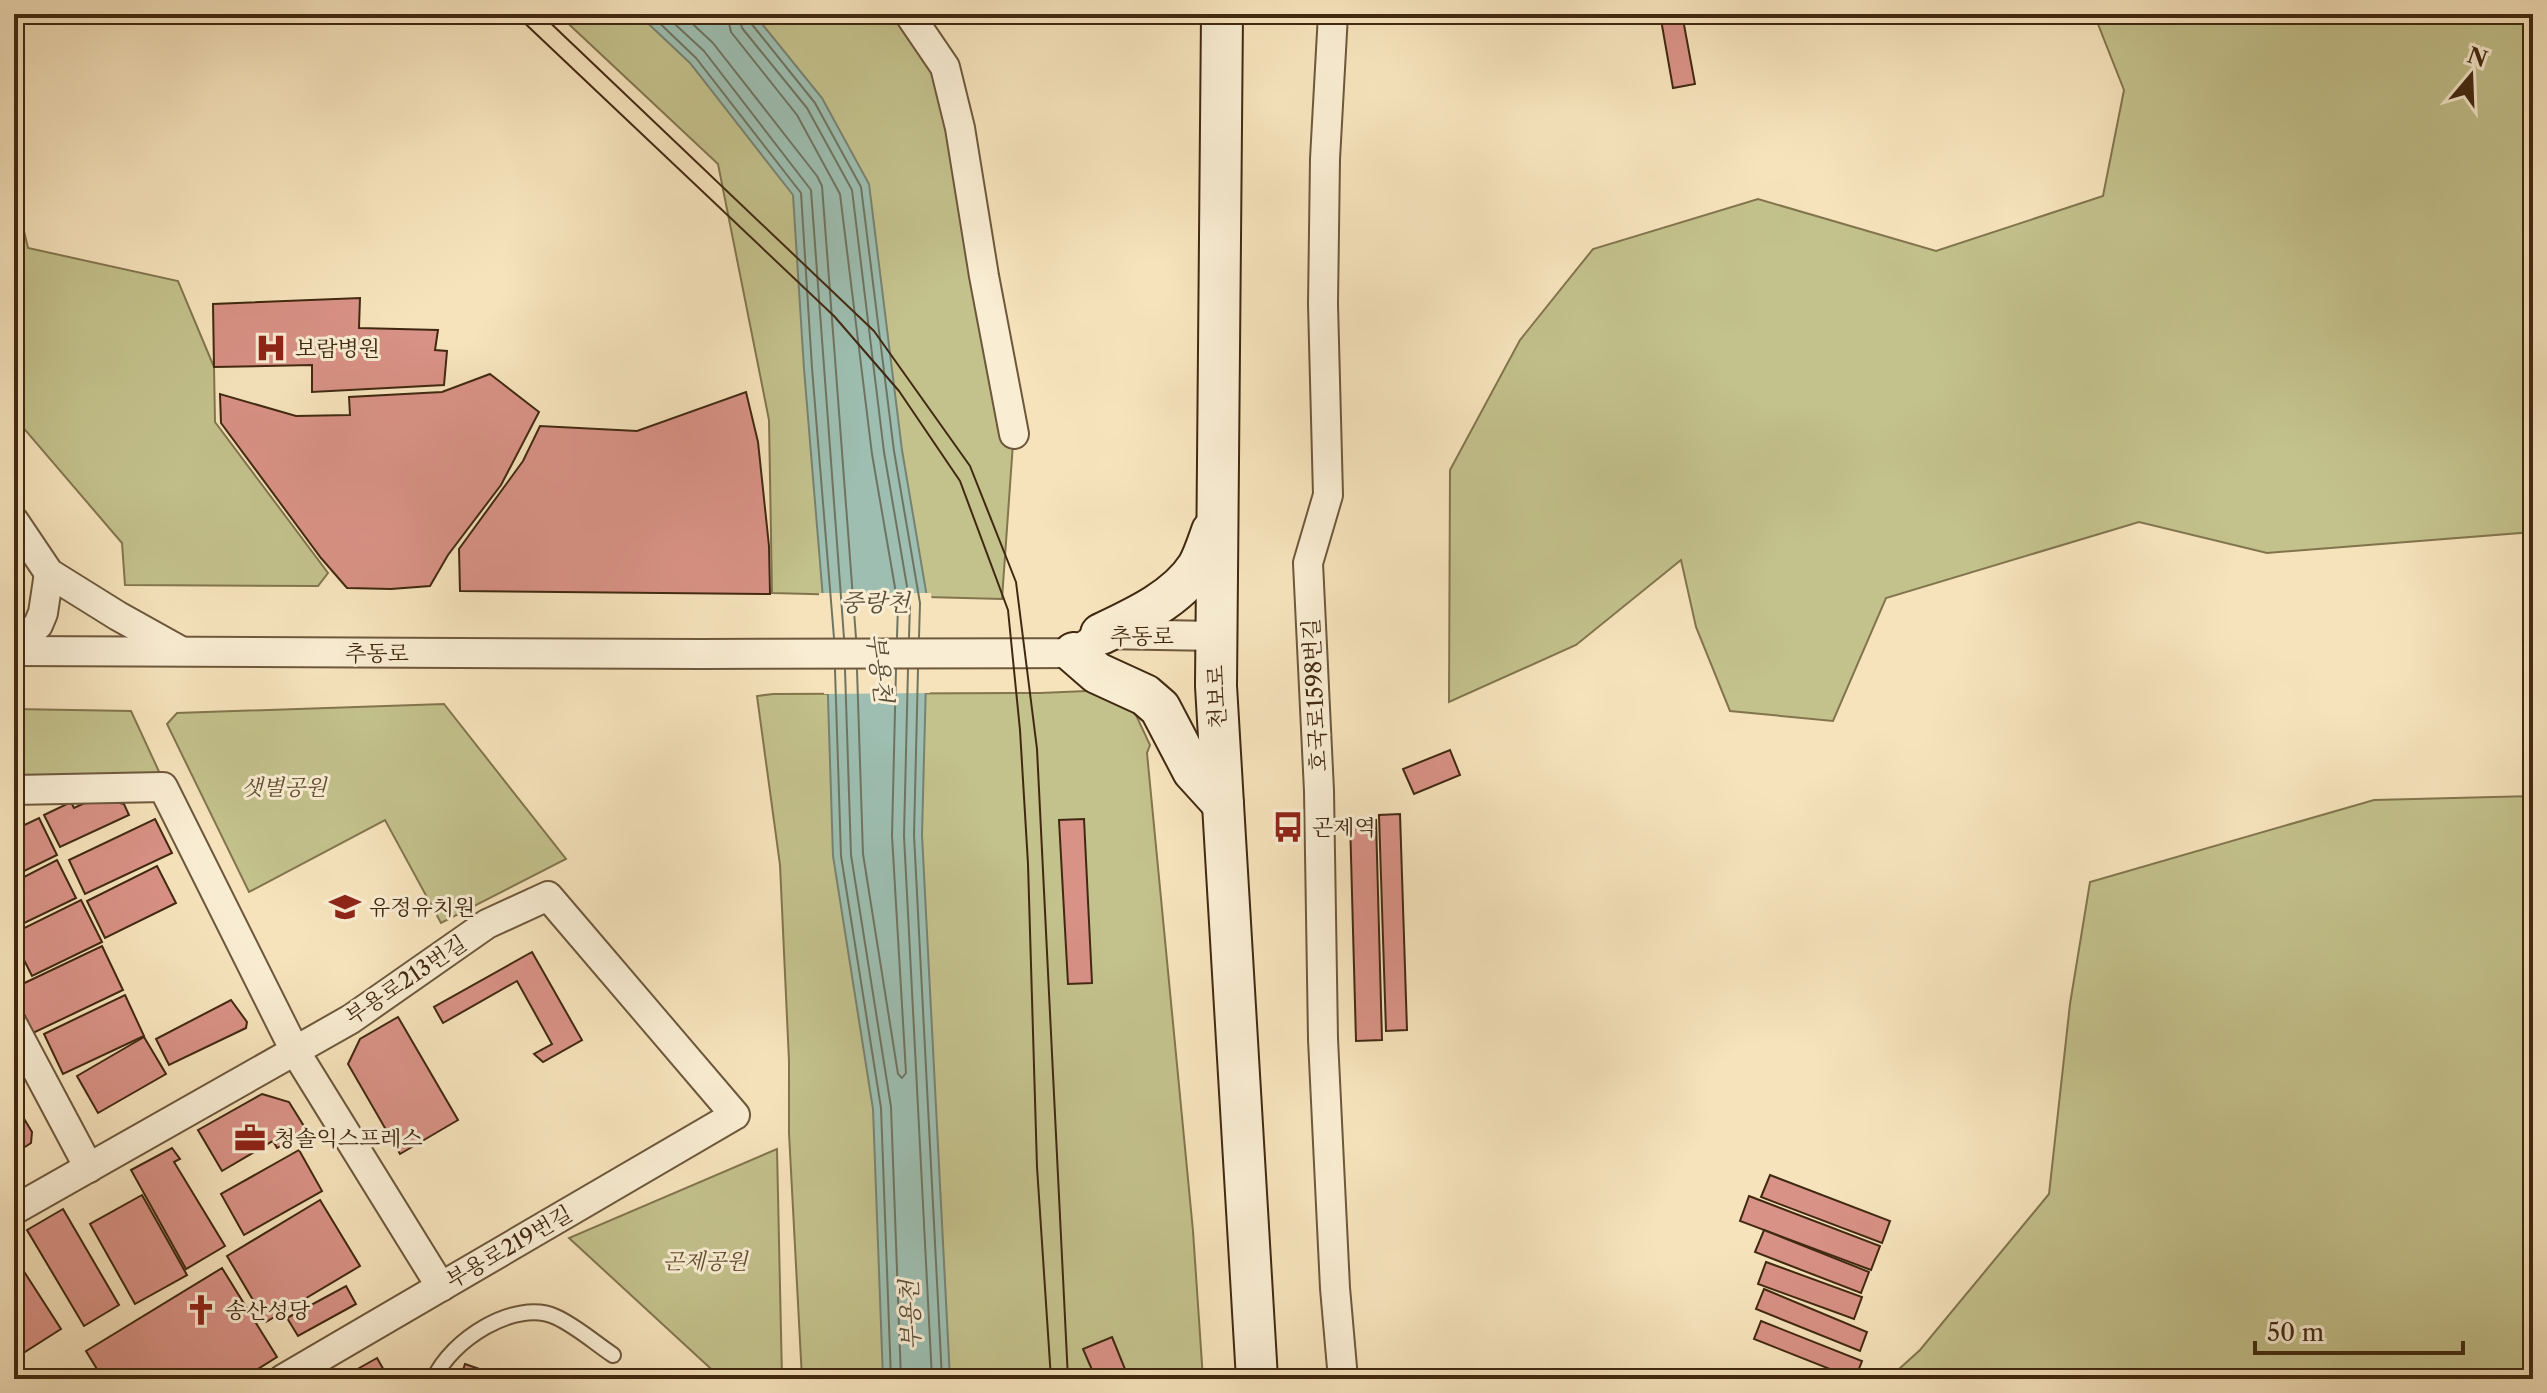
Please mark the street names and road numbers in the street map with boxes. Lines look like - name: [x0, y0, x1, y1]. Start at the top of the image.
- street label: 호국로1598번길: [1298, 618, 1332, 772]
- street label: 추동로: [1110, 623, 1174, 650]
- street label: 추동로: [345, 640, 409, 667]
- street label: 천보로: [1202, 665, 1232, 729]
- street label: 부용로213번길: [340, 930, 472, 1030]
- street label: 부용로219번길: [441, 1200, 577, 1294]

